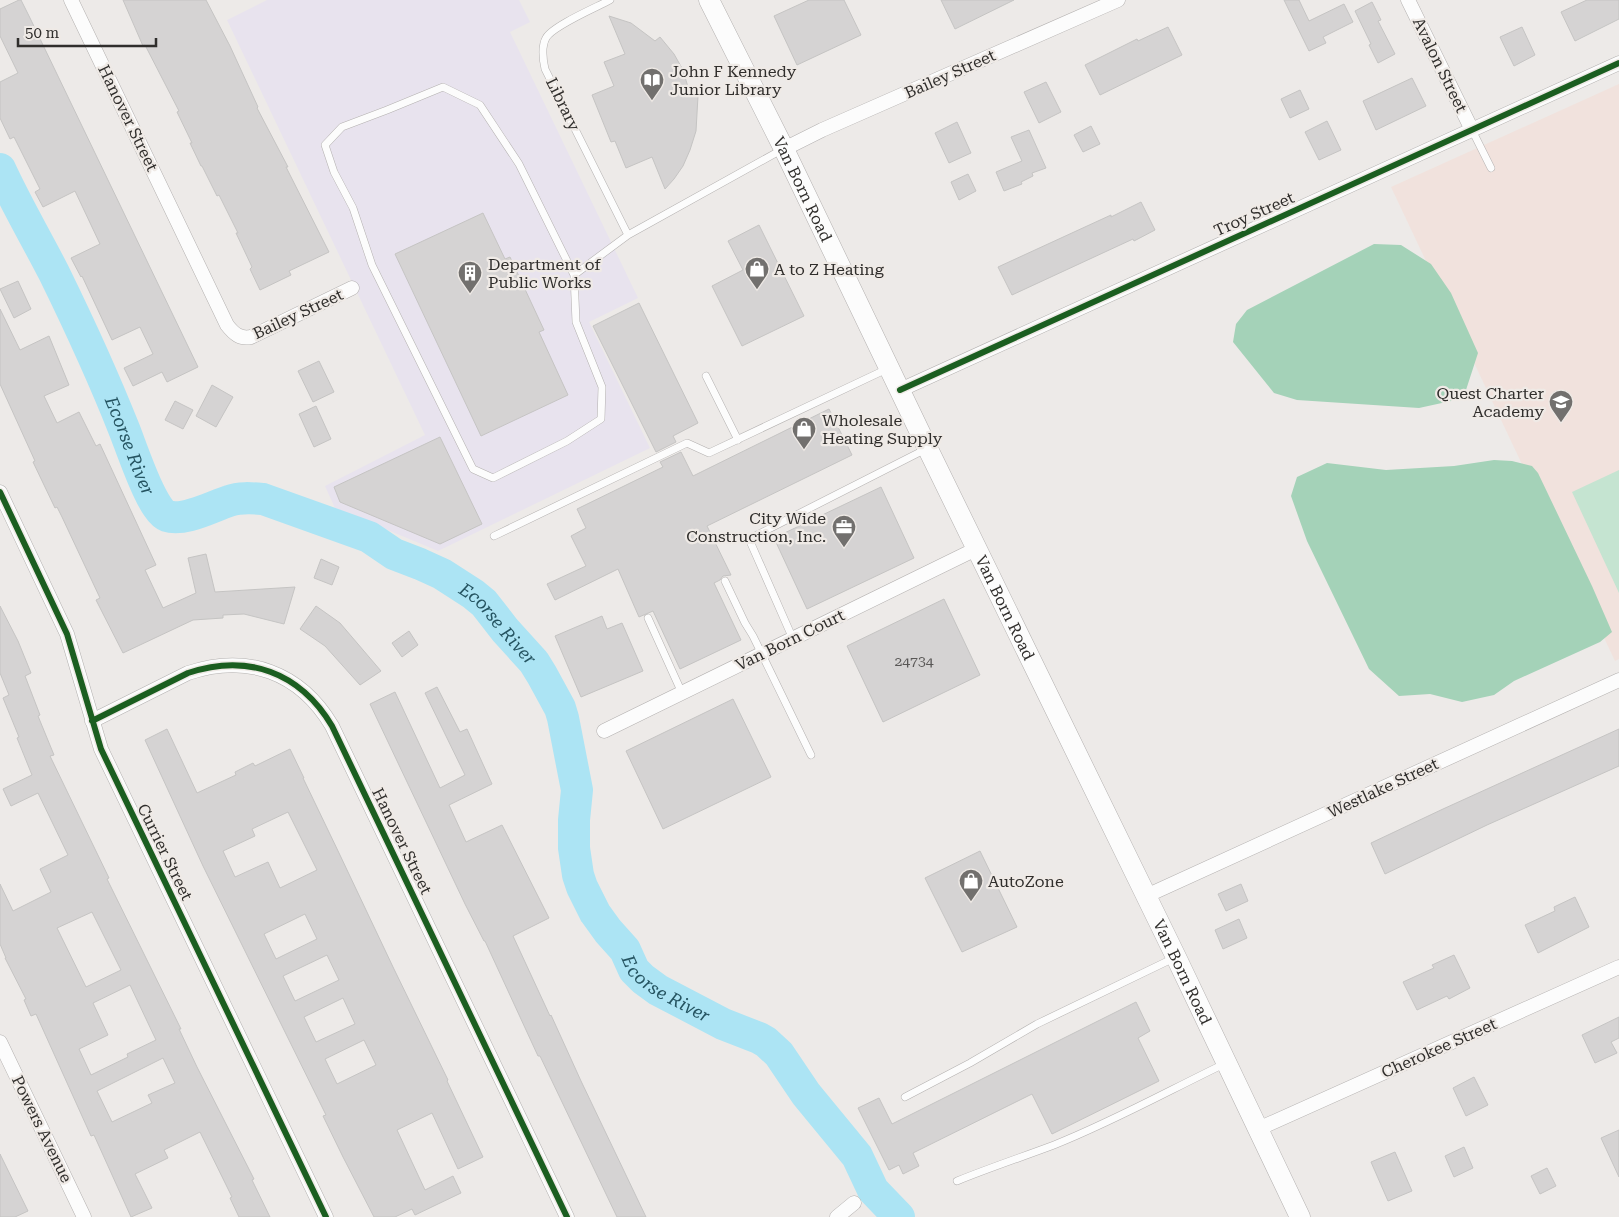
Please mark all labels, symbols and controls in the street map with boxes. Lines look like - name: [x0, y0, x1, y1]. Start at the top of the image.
- street label: Avalon Street: [1409, 14, 1471, 116]
- scale bar: [18, 15, 155, 47]
- text: 50 m: [25, 24, 60, 42]
- street label: Bailey Street: [902, 46, 998, 102]
- street label: Hanover Street: [94, 62, 162, 174]
- place label: John F Kennedy Junior Library: [670, 62, 797, 99]
- library icon: John F Kennedy Junior Library: [639, 67, 665, 101]
- street label: Library: [542, 74, 584, 134]
- street label: Van Born Road: [770, 133, 836, 244]
- street label: Troy Street: [1211, 188, 1297, 240]
- place label: Department of Public Works: [488, 255, 601, 292]
- shop icon: A to Z Heating: [744, 256, 770, 290]
- building icon: Department of Public Works: [457, 260, 483, 294]
- place label: A to Z Heating: [774, 260, 885, 279]
- street label: Bailey Street: [250, 285, 346, 343]
- place label: Quest Charter Academy: [1436, 384, 1545, 421]
- school or university icon: Quest Charter Academy: [1548, 389, 1574, 423]
- water label: Ecorse River: [101, 392, 160, 499]
- place label: Wholesale Heating Supply: [822, 411, 943, 448]
- shop icon: Wholesale Heating Supply: [791, 416, 817, 450]
- place label: City Wide Construction, Inc.: [686, 509, 826, 546]
- office icon: City Wide Construction, Inc.: [831, 514, 857, 548]
- street label: Van Born Road: [972, 552, 1039, 663]
- water label: Ecorse River: [455, 577, 542, 669]
- street label: Van Born Court: [732, 605, 848, 675]
- house number: 24734: [894, 653, 934, 669]
- street label: Westlake Street: [1325, 754, 1441, 822]
- street label: Hanover Street: [368, 785, 436, 897]
- street label: Currier Street: [133, 801, 197, 903]
- shop icon: AutoZone: [958, 868, 984, 902]
- place label: AutoZone: [988, 872, 1064, 891]
- street label: Van Born Road: [1149, 916, 1216, 1027]
- water label: Ecorse River: [618, 951, 714, 1026]
- street label: Cherokee Street: [1378, 1014, 1500, 1082]
- street label: Powers Avenue: [8, 1072, 76, 1186]

